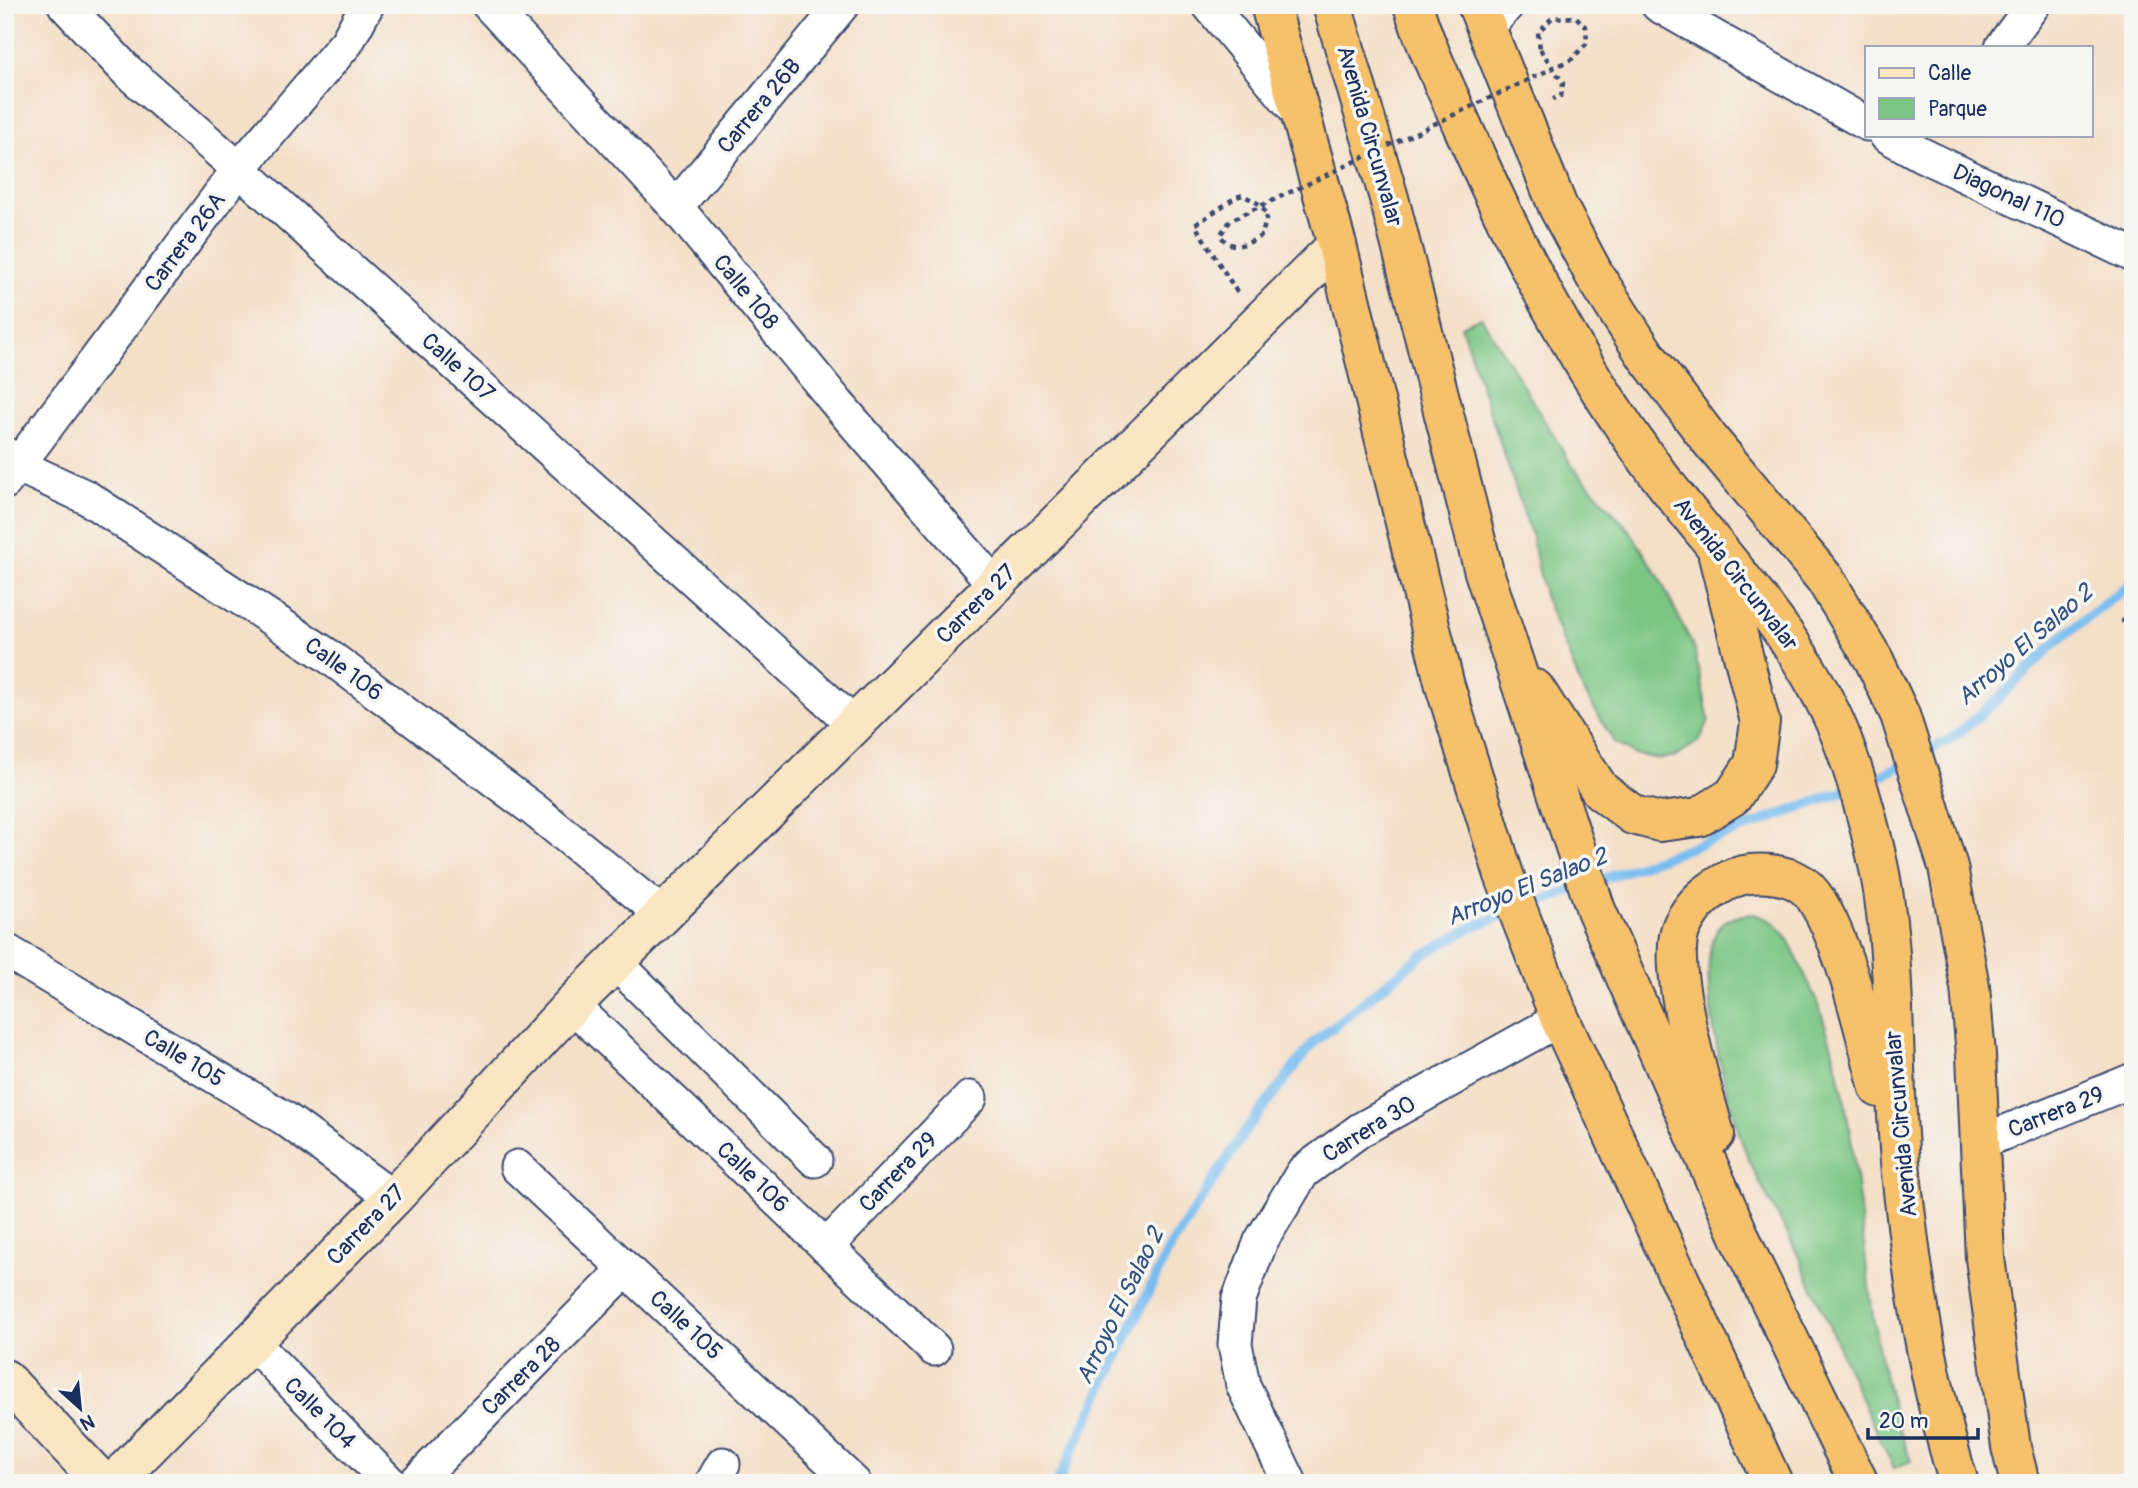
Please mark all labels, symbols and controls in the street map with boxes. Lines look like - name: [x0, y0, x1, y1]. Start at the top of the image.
- street label: Avenida Circunvalar: [1330, 42, 1410, 230]
- legend: [1865, 46, 2092, 136]
- street label: Carrera 26B: [711, 52, 807, 160]
- text: Calle: [1928, 60, 1972, 87]
- text: Parque: [1928, 96, 1987, 123]
- street label: Diagonal 110: [1948, 157, 2070, 235]
- street label: Carrera 26A: [138, 186, 232, 298]
- street label: Calle 108: [707, 248, 785, 336]
- street label: Calle 107: [415, 326, 501, 408]
- street label: Avenida Circunvalar: [1667, 491, 1805, 657]
- street label: Carrera 27: [930, 558, 1022, 650]
- water label: Arroyo El Salao 2: [1951, 576, 2101, 712]
- street label: Calle 106: [299, 631, 389, 707]
- water label: Arroyo El Salao 2: [1443, 841, 1614, 932]
- street label: Calle 105: [138, 1023, 230, 1093]
- street label: Avenida Circunvalar: [1878, 1030, 1924, 1218]
- street label: Carrera 29: [2004, 1080, 2108, 1144]
- street label: Carrera 30: [1317, 1089, 1421, 1169]
- street label: Carrera 29: [853, 1126, 943, 1218]
- street label: Calle 106: [710, 1135, 796, 1219]
- street label: Carrera 27: [320, 1179, 412, 1271]
- water label: Arroyo El Salao 2: [1070, 1221, 1172, 1389]
- street label: Calle 105: [643, 1284, 729, 1366]
- street label: Carrera 28: [475, 1330, 567, 1422]
- street label: Calle 104: [278, 1371, 362, 1455]
- north arrow: [46, 1372, 116, 1442]
- scale bar: [1868, 1397, 1979, 1441]
- text: 20 m: [1879, 1408, 1928, 1435]
- text: N: [76, 1409, 98, 1436]

